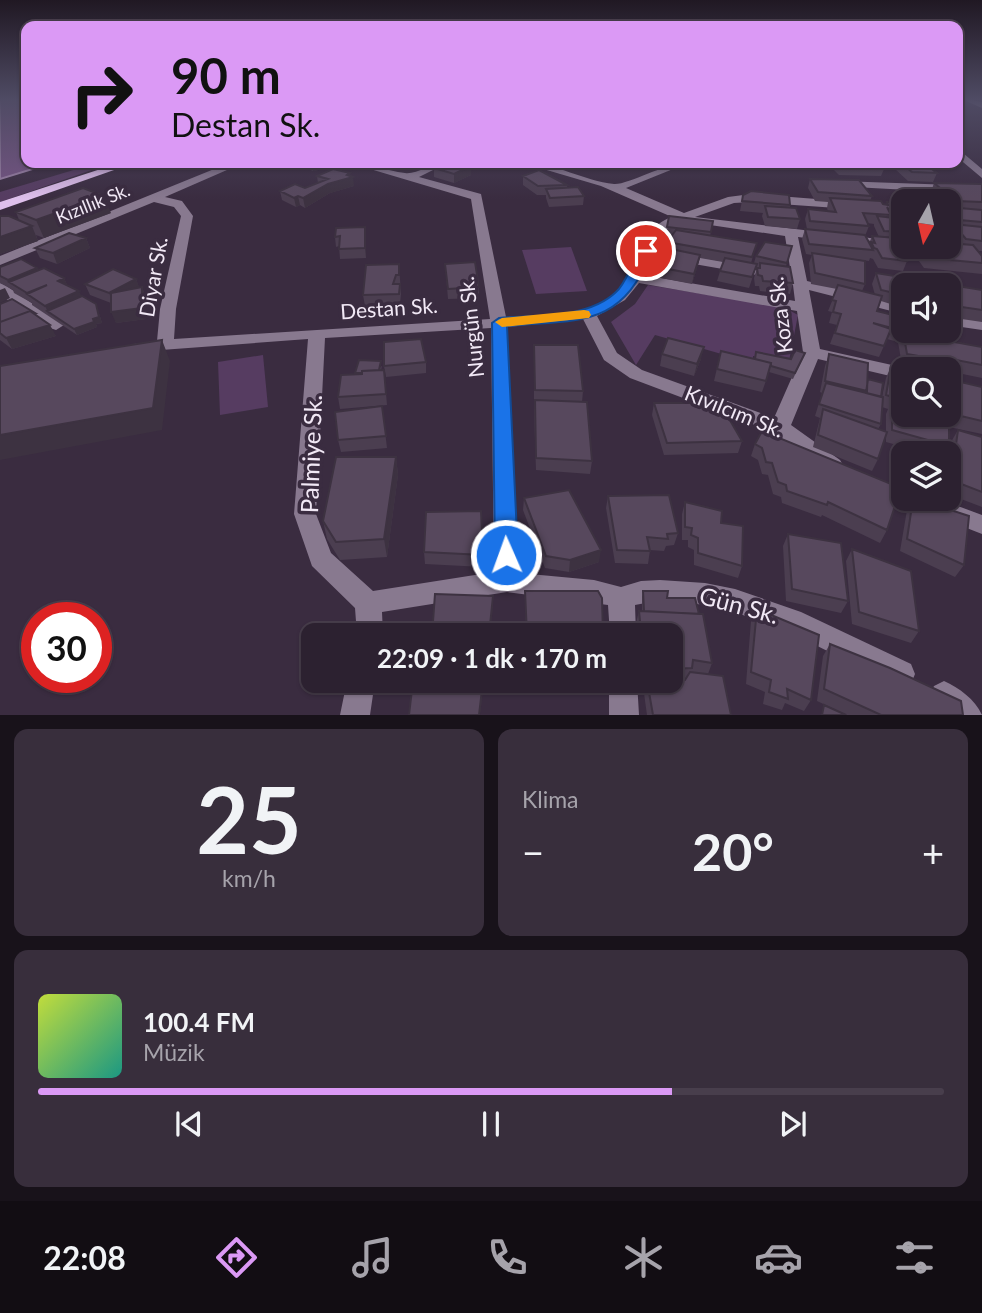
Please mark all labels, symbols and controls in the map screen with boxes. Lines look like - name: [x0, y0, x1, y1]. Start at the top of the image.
- text: 90 m: [171, 46, 281, 104]
- icon: right: [56, 49, 147, 140]
- text: Destan Sk.: [171, 105, 320, 144]
- street label: Kızıllık Sk.: [52, 178, 133, 228]
- north arrow: [891, 189, 961, 259]
- map controls: [891, 189, 961, 511]
- pin: [616, 221, 676, 281]
- icon: arrive: [627, 232, 665, 270]
- street label: Diyar Sk.: [133, 235, 172, 319]
- button: sound: [891, 273, 961, 343]
- street label: Nurgün Sk.: [453, 275, 488, 379]
- street label: Koza Sk.: [762, 275, 797, 355]
- street label: Destan Sk.: [339, 292, 439, 323]
- button: search: [891, 357, 961, 427]
- street label: Kıvılcım Sk.: [681, 379, 788, 442]
- street label: Palmiye Sk.: [294, 394, 327, 514]
- button: layers: [891, 441, 961, 511]
- position arrow: [469, 518, 543, 592]
- street label: Gün Sk.: [697, 580, 782, 629]
- speed limit sign: 30: [21, 602, 112, 693]
- text: 22:09 · 1 dk · 170 m: [377, 642, 607, 674]
- text: 25: [196, 764, 302, 873]
- text: Klima: [522, 785, 579, 813]
- text: 20°: [692, 820, 774, 882]
- text: −: [522, 829, 544, 875]
- text: +: [922, 829, 944, 875]
- text: km/h: [222, 864, 276, 892]
- text: 100.4 FM: [143, 1006, 255, 1038]
- text: Müzik: [143, 1038, 205, 1066]
- icon: previous: [170, 1105, 208, 1143]
- icon: pause: [472, 1105, 510, 1143]
- icon: next: [774, 1105, 812, 1143]
- icon: directions: [212, 1233, 261, 1282]
- icon: music: [348, 1233, 397, 1282]
- icon: phone: [483, 1233, 532, 1282]
- icon: climate: [619, 1233, 668, 1282]
- icon: car: [754, 1233, 803, 1282]
- icon: filters: [890, 1233, 939, 1282]
- text: 22:08: [43, 1238, 126, 1277]

